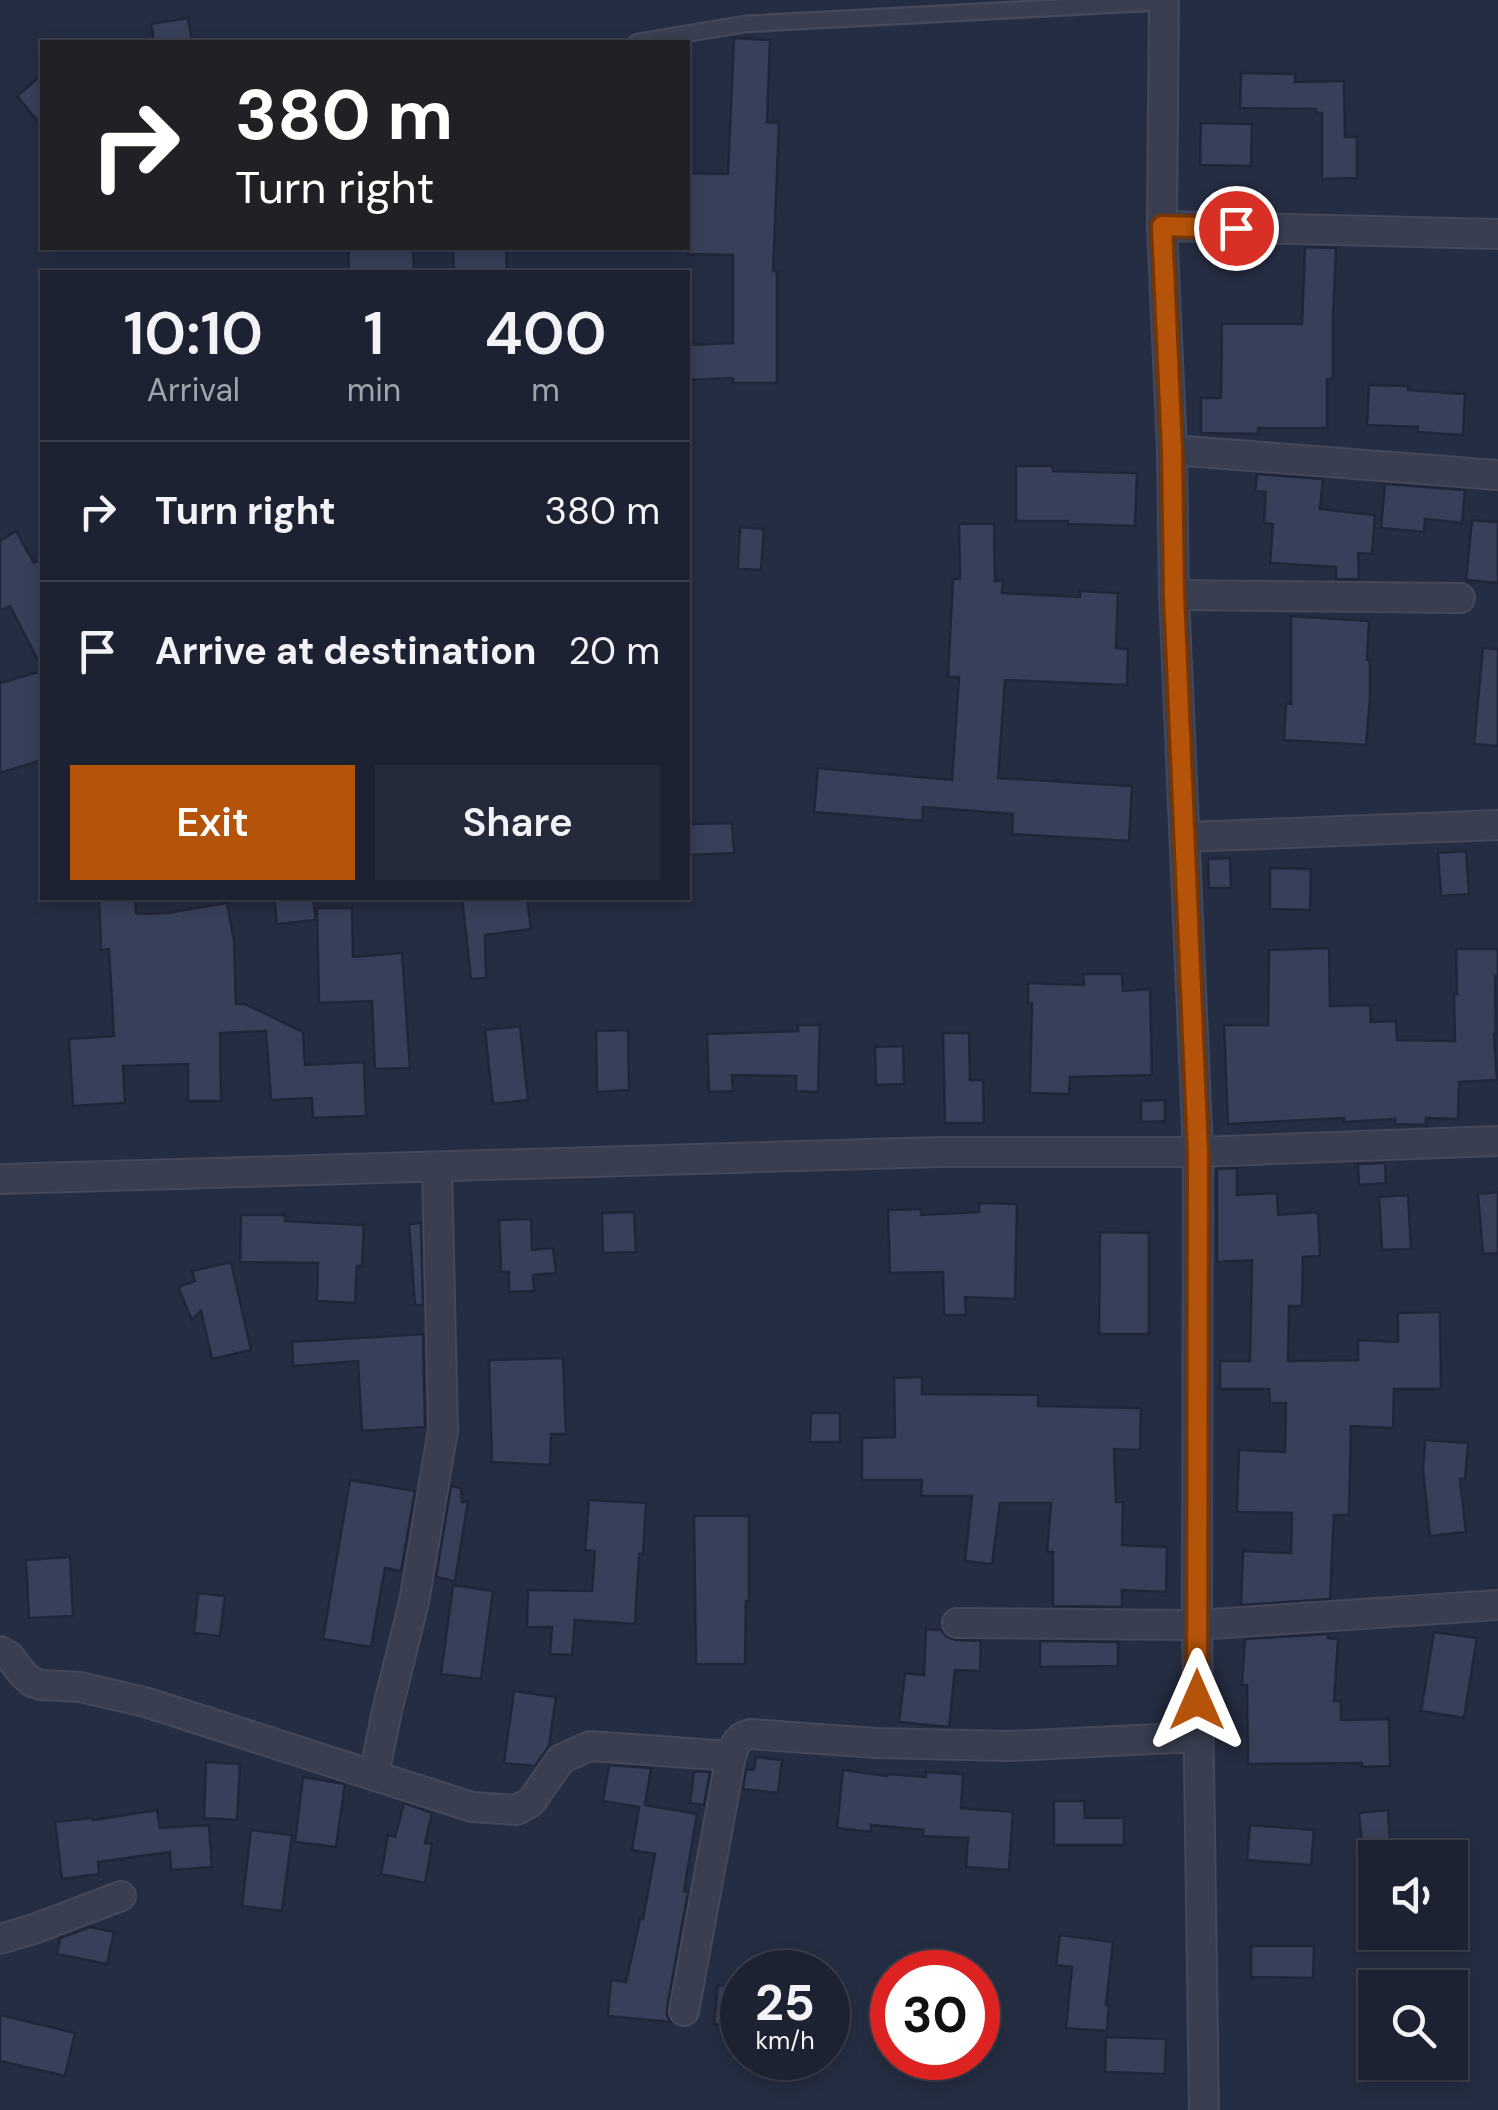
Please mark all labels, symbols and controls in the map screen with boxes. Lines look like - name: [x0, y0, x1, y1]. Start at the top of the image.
- text: 380 m: [235, 70, 453, 161]
- icon: right: [70, 80, 200, 210]
- text: Turn right: [235, 158, 434, 217]
- pin: [1194, 186, 1279, 271]
- icon: arrive: [1209, 201, 1264, 256]
- text: 10:10: [123, 294, 263, 373]
- text: 1: [363, 294, 384, 373]
- text: 400: [485, 294, 607, 373]
- text: Arrival: [147, 369, 240, 411]
- text: min: [347, 369, 401, 411]
- text: m: [531, 369, 560, 411]
- icon: right: [70, 484, 125, 539]
- text: Turn right: [155, 486, 336, 536]
- text: 380 m: [544, 486, 660, 536]
- icon: arrive: [70, 624, 125, 679]
- text: Arrive at destination: [155, 626, 537, 676]
- text: 20 m: [569, 626, 660, 676]
- button: Exit: [70, 765, 355, 880]
- button: Share: [375, 765, 660, 880]
- position arrow: [1145, 1648, 1249, 1752]
- map controls: [1358, 1840, 1468, 2080]
- button: sound: [1358, 1840, 1468, 1950]
- speed limit sign: 30: [870, 1950, 1000, 2080]
- text: 25: [755, 1970, 815, 2036]
- button: search: [1358, 1970, 1468, 2080]
- text: km/h: [755, 2024, 815, 2057]

